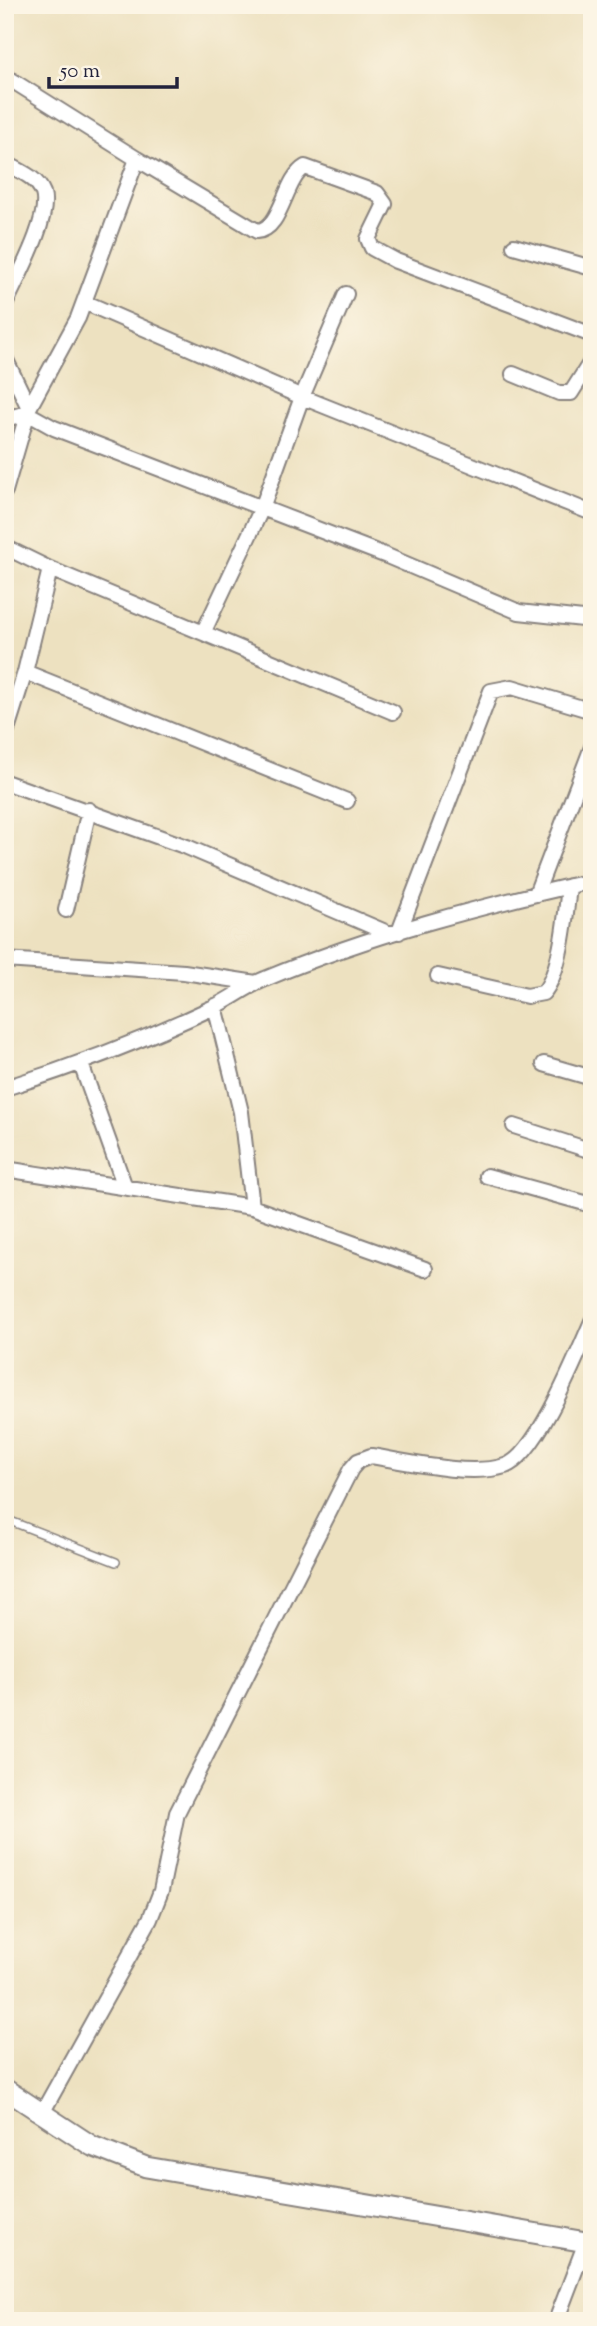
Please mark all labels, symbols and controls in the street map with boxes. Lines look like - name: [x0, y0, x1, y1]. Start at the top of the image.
- scale bar: [49, 46, 177, 90]
- text: 50 m: [59, 57, 100, 87]

